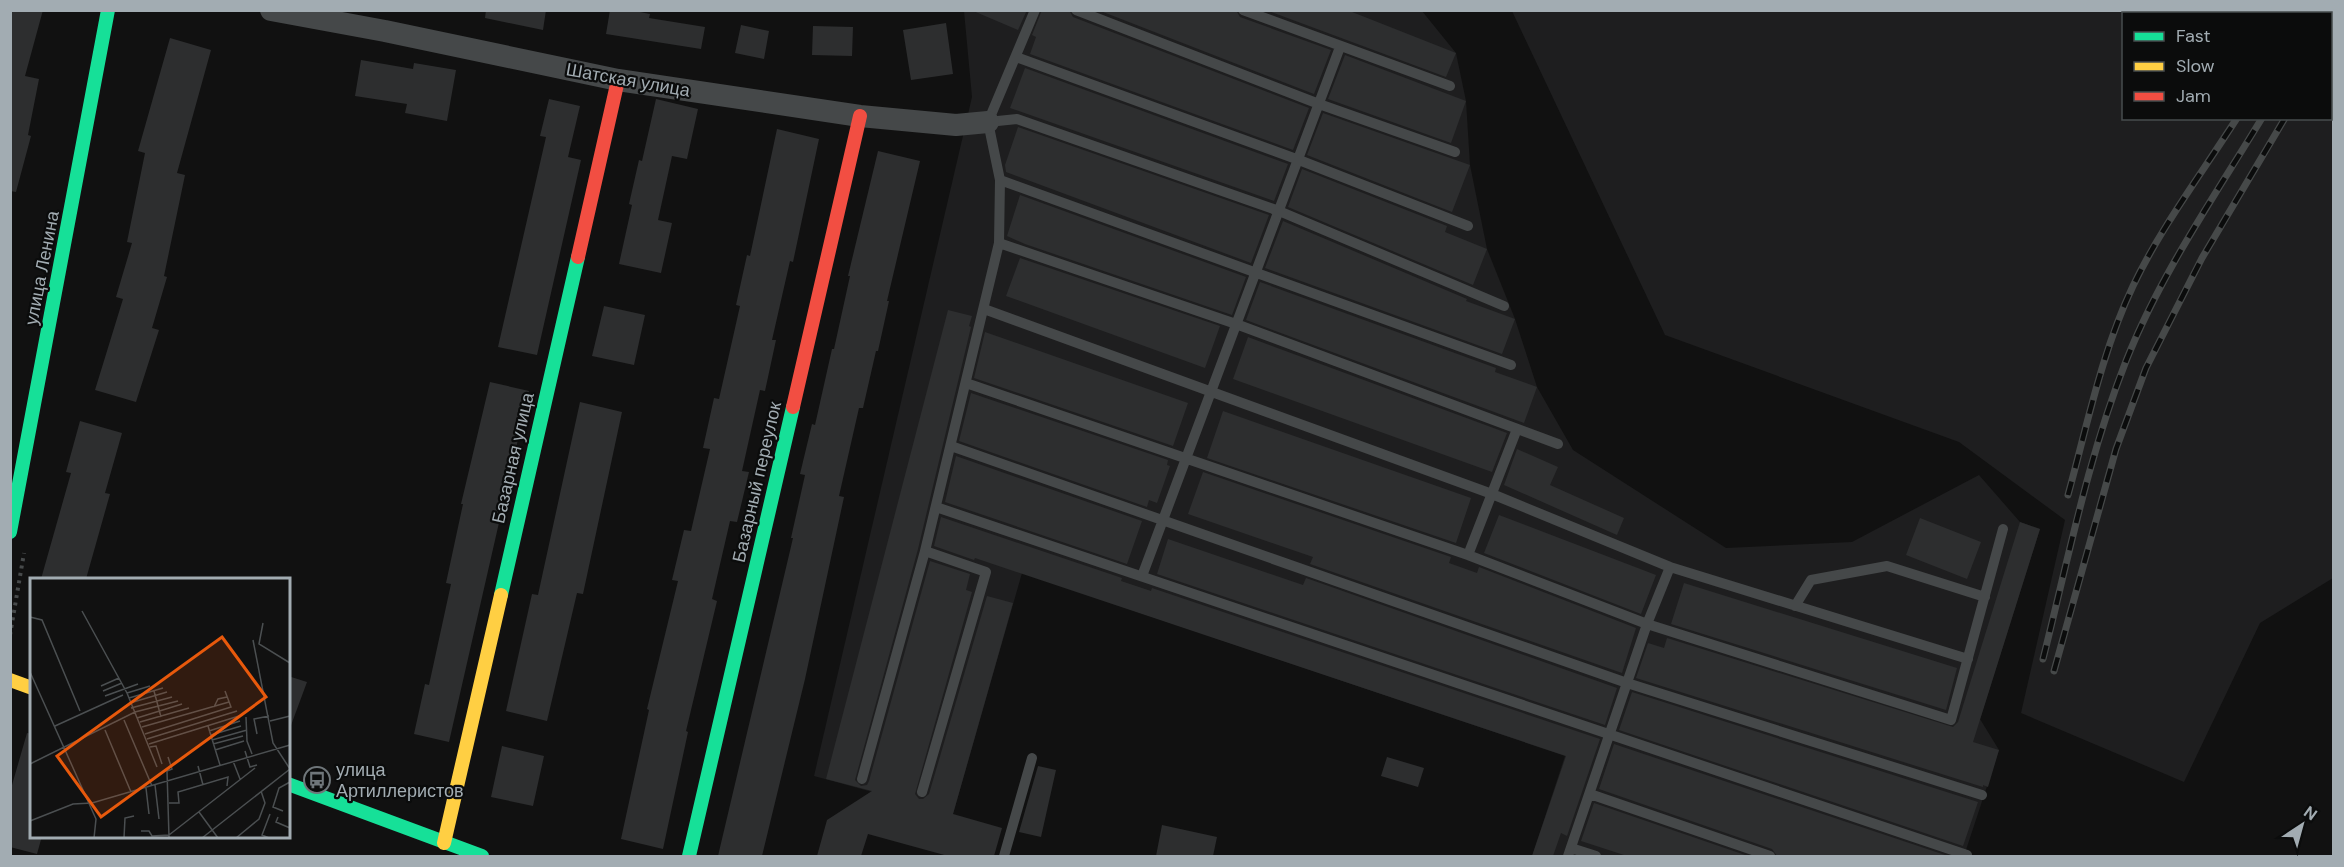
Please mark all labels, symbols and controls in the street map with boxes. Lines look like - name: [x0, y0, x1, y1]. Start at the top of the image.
- legend: [2122, 12, 2332, 120]
- text: Fast: [2176, 24, 2211, 48]
- text: Slow: [2176, 54, 2215, 78]
- street label: Шатская улица: [564, 57, 693, 103]
- text: Jam: [2176, 84, 2211, 108]
- street label: улица Ленина: [19, 208, 65, 327]
- street label: Базарная улица: [486, 389, 540, 526]
- street label: Базарный переулок: [727, 399, 787, 565]
- inset map: [30, 578, 290, 837]
- place label: улица Артиллеристов: [336, 758, 464, 803]
- bus stop icon: улица Артиллеристов: [302, 765, 332, 795]
- north arrow: [2272, 795, 2332, 855]
- text: N: [2300, 801, 2321, 825]

